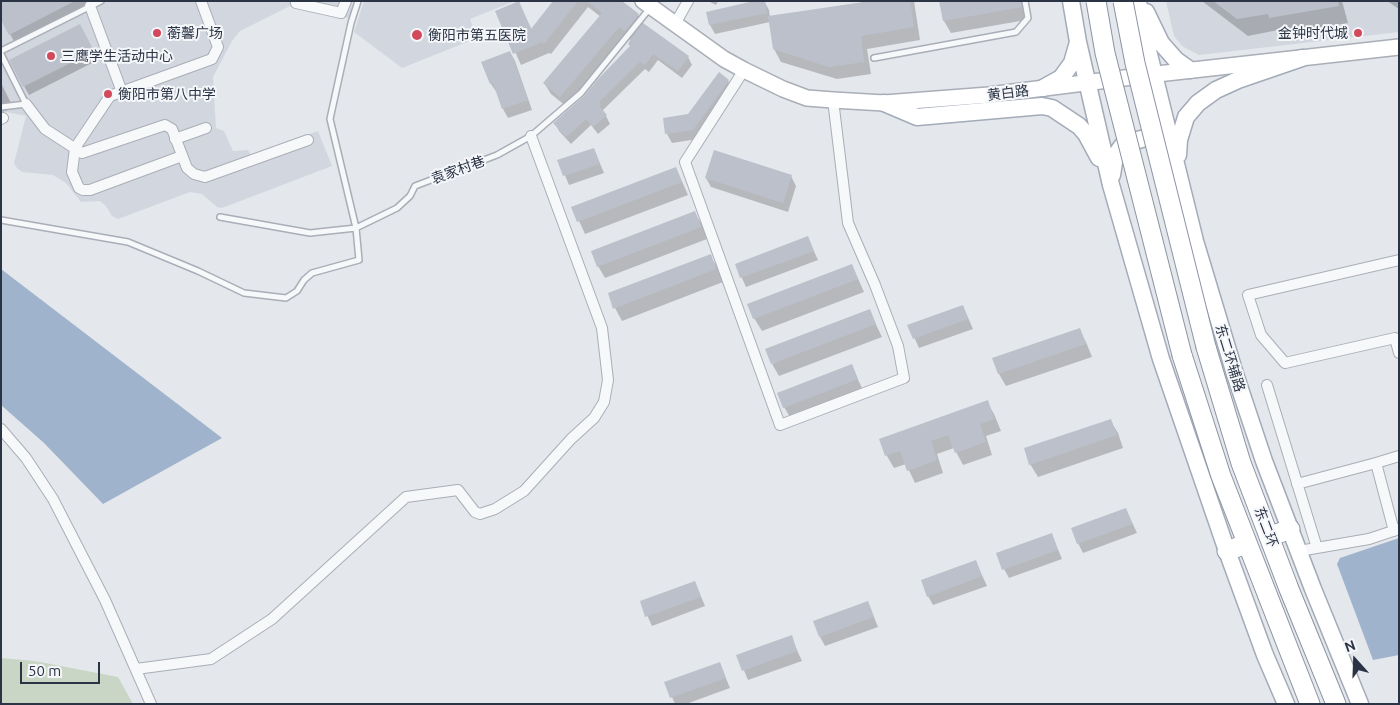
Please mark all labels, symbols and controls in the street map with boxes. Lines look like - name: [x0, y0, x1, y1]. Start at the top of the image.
- place label: 蘅馨广场: [167, 25, 223, 41]
- place label: 金钟时代城: [1278, 25, 1348, 41]
- marker: 蘅馨广场: [151, 27, 163, 39]
- place label: 衡阳市第五医院: [428, 27, 526, 43]
- marker: 金钟时代城: [1352, 27, 1364, 39]
- marker: 衡阳市第五医院: [410, 28, 424, 42]
- place label: 三鹰学生活动中心: [61, 48, 173, 64]
- marker: 三鹰学生活动中心: [45, 50, 57, 62]
- street label: 黄白路: [986, 82, 1030, 104]
- place label: 衡阳市第八中学: [118, 86, 216, 102]
- marker: 衡阳市第八中学: [102, 88, 114, 100]
- street label: 袁家村巷: [429, 153, 487, 187]
- street label: 东二环辅路: [1212, 322, 1248, 394]
- street label: 东二环: [1251, 504, 1281, 550]
- north arrow: [1330, 635, 1380, 685]
- text: N: [1342, 637, 1358, 655]
- scale bar: [22, 652, 102, 684]
- text: 50 m: [28, 662, 61, 679]

